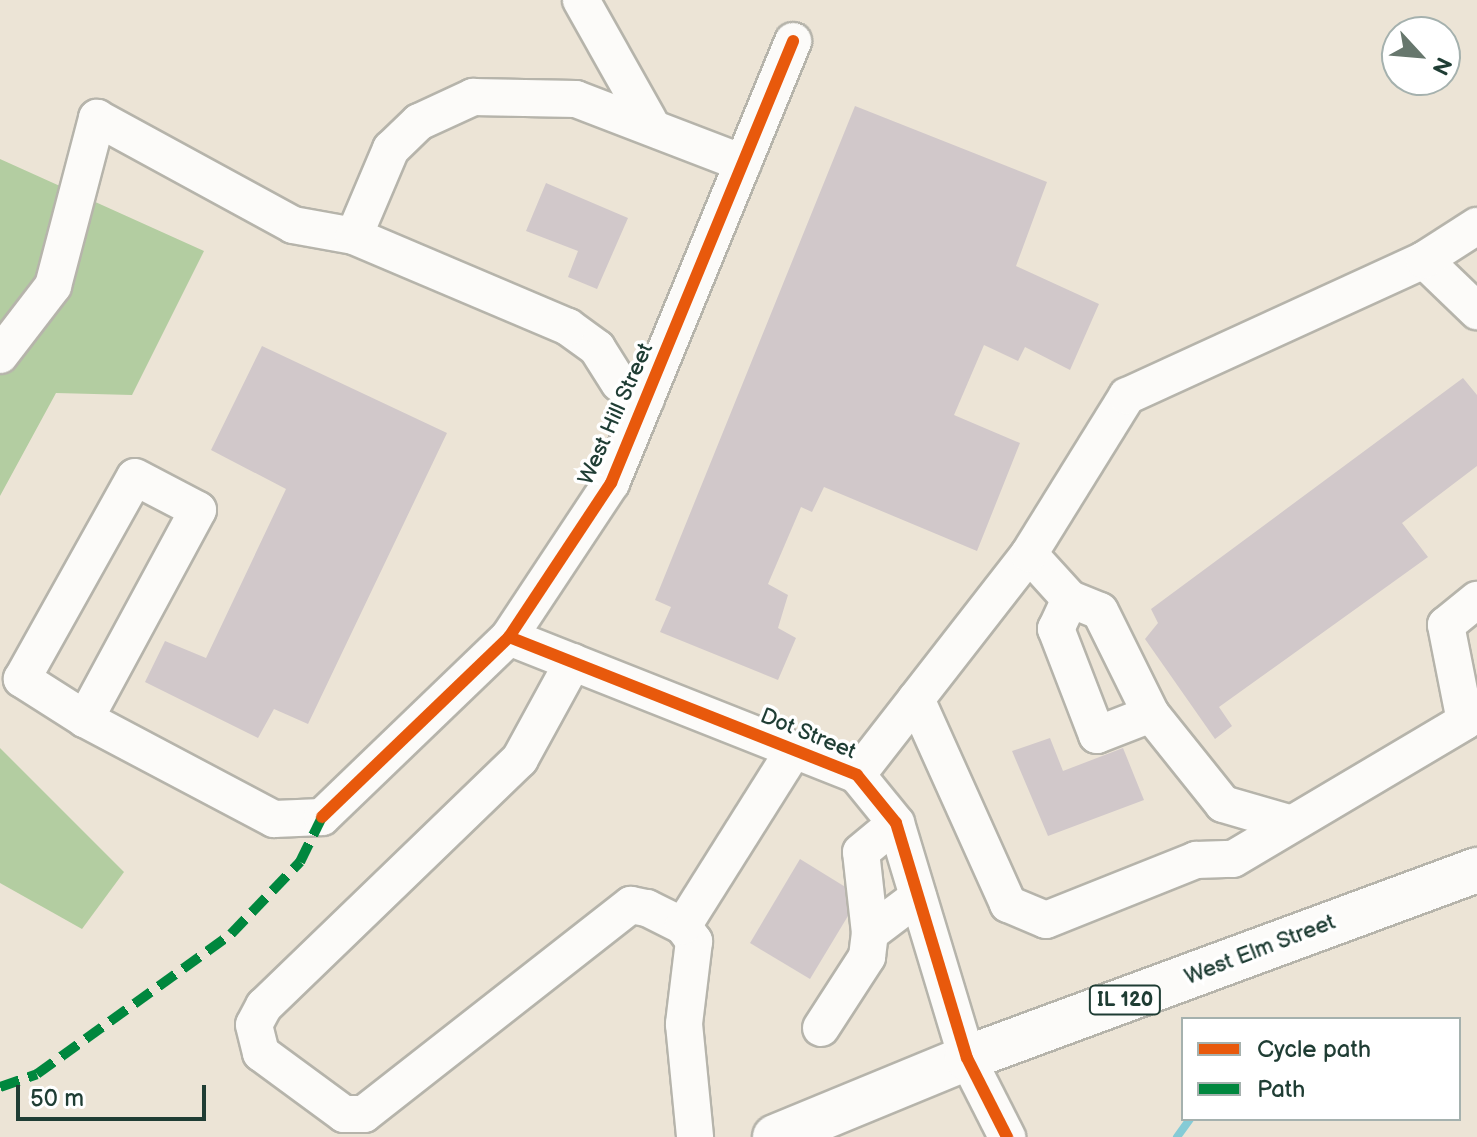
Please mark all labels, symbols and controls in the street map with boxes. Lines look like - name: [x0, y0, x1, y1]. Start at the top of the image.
- north arrow: [1381, 16, 1461, 96]
- text: N: [1425, 53, 1457, 79]
- street label: West Hill Street: [573, 339, 659, 489]
- street label: Dot Street: [756, 703, 860, 765]
- street label: West Elm Street: [1181, 909, 1339, 991]
- road number: IL 120: [1087, 984, 1163, 1016]
- legend: [1181, 1017, 1461, 1121]
- text: Cycle path: [1257, 1035, 1371, 1064]
- scale bar: [20, 1069, 210, 1119]
- text: Path: [1257, 1075, 1305, 1104]
- text: 50 m: [30, 1084, 84, 1113]

